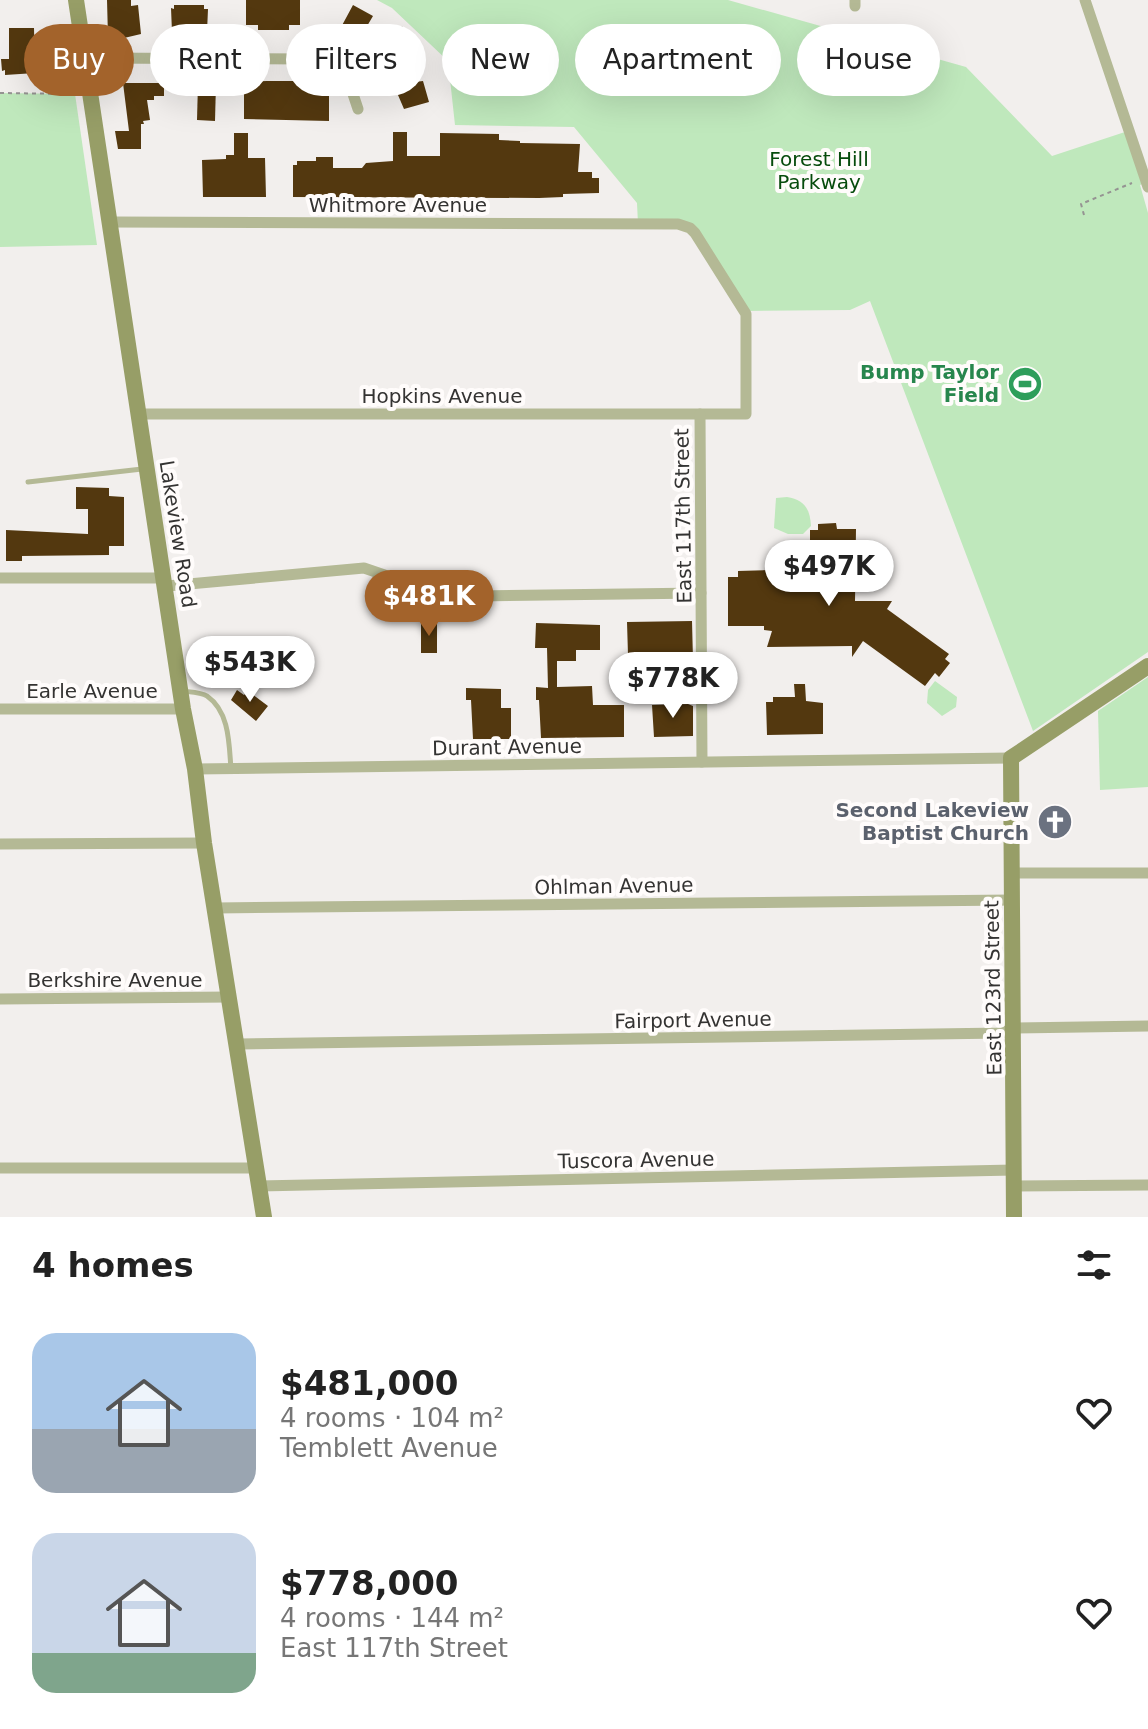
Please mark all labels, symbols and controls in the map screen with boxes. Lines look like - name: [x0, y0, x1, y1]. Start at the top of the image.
- chip: Buy: [24, 24, 134, 96]
- chip: Rent: [150, 24, 270, 96]
- chip: Filters: [286, 24, 426, 96]
- chip: New: [442, 24, 559, 96]
- chip: Apartment: [575, 24, 781, 96]
- chip: House: [797, 24, 940, 96]
- park label: Forest Hill Parkway: [769, 147, 869, 194]
- street label: Whitmore Avenue: [309, 193, 487, 217]
- place label: Bump Taylor Field: [860, 360, 999, 407]
- sports icon: Bump Taylor Field: [1006, 365, 1044, 403]
- street label: Hopkins Avenue: [362, 384, 522, 408]
- street label: East 117th Street: [669, 428, 697, 604]
- street label: Lakeview Road: [154, 458, 202, 610]
- pin: $497K: [773, 540, 885, 608]
- text: $497K: [783, 551, 875, 581]
- pin: $481K: [373, 570, 485, 638]
- text: $481K: [383, 581, 475, 611]
- pin: $543K: [194, 636, 306, 704]
- text: $543K: [204, 647, 296, 677]
- pin: $778K: [617, 652, 729, 720]
- text: $778K: [627, 663, 719, 693]
- street label: Earle Avenue: [26, 679, 158, 703]
- street label: Durant Avenue: [432, 734, 582, 760]
- place label: Second Lakeview Baptist Church: [835, 798, 1029, 845]
- church icon: Second Lakeview Baptist Church: [1036, 803, 1074, 841]
- street label: Ohlman Avenue: [534, 873, 694, 899]
- street label: East 123rd Street: [979, 900, 1007, 1076]
- street label: Berkshire Avenue: [27, 968, 203, 992]
- street label: Fairport Avenue: [614, 1007, 772, 1033]
- street label: Tuscora Avenue: [556, 1147, 715, 1173]
- icon: filters: [1072, 1243, 1116, 1287]
- text: 4 homes: [32, 1245, 194, 1285]
- text: $481,000: [280, 1363, 459, 1403]
- icon: home: [96, 1365, 192, 1461]
- icon: heart: [1072, 1391, 1116, 1435]
- text: 4 rooms · 104 m²: [280, 1403, 504, 1433]
- text: Temblett Avenue: [280, 1433, 498, 1463]
- text: $778,000: [280, 1563, 459, 1603]
- icon: home: [96, 1565, 192, 1661]
- icon: heart: [1072, 1591, 1116, 1635]
- text: 4 rooms · 144 m²: [280, 1603, 504, 1633]
- text: East 117th Street: [280, 1633, 508, 1663]

